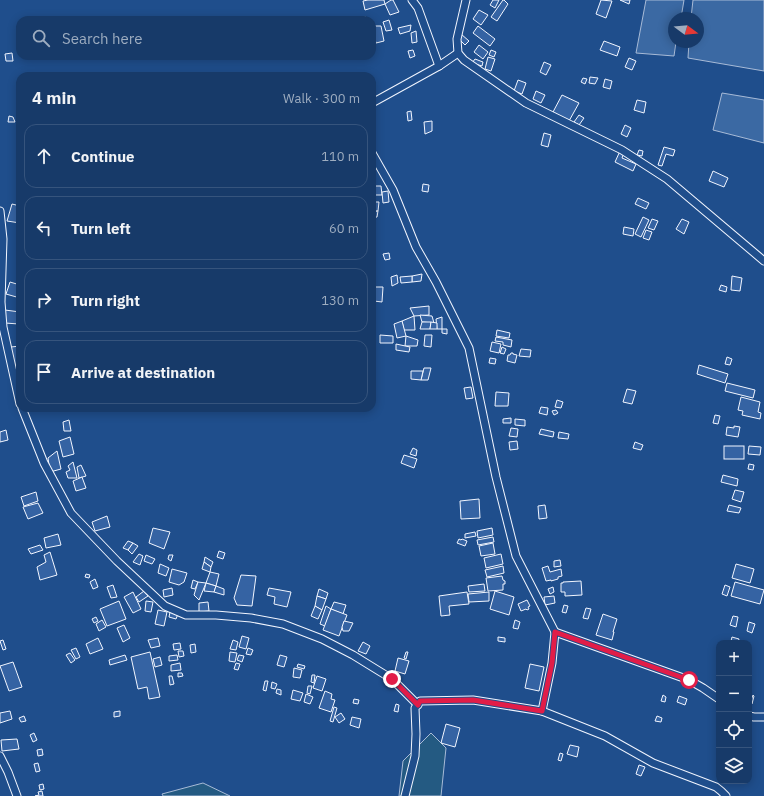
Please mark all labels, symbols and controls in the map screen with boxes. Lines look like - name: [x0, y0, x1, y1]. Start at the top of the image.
- north arrow: [668, 12, 704, 48]
- search box: [16, 16, 376, 60]
- icon: search: [30, 27, 52, 49]
- text: Search here: [62, 29, 142, 48]
- text: 4 min: [32, 87, 76, 109]
- text: Walk · 300 m: [283, 90, 360, 107]
- icon: ahead: [33, 145, 55, 167]
- text: Continue: [71, 147, 135, 166]
- text: 110 m: [321, 148, 359, 165]
- icon: left: [33, 217, 55, 239]
- text: Turn left: [71, 219, 131, 238]
- text: 60 m: [329, 220, 359, 237]
- icon: right: [33, 289, 55, 311]
- text: Turn right: [71, 291, 140, 310]
- text: 130 m: [321, 292, 359, 309]
- icon: arrive: [33, 361, 55, 383]
- text: Arrive at destination: [71, 363, 215, 382]
- map controls: [716, 640, 752, 784]
- button: +: [716, 640, 752, 676]
- route end: [383, 670, 401, 688]
- route start: [680, 671, 698, 689]
- button: −: [716, 676, 752, 712]
- button: locate: [716, 712, 752, 748]
- button: layers: [716, 748, 752, 784]

